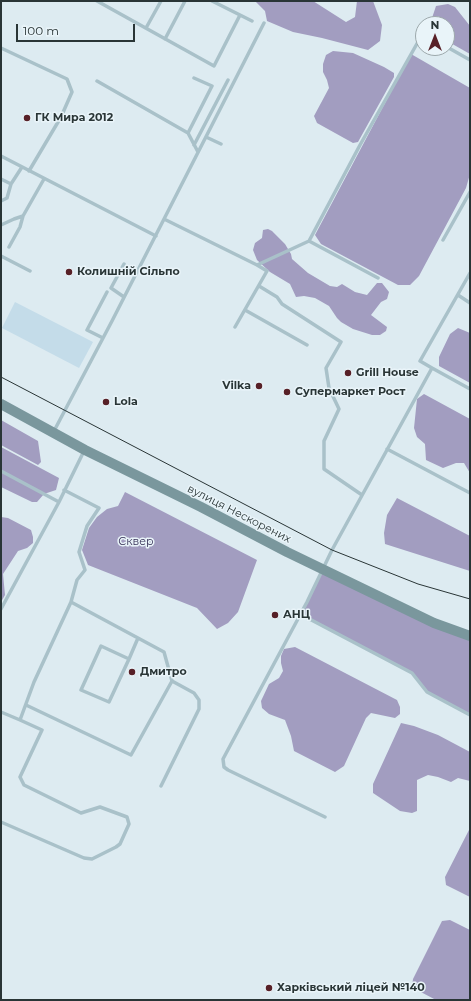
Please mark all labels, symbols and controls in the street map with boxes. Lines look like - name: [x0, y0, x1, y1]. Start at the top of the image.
- scale bar: [18, 16, 137, 42]
- north arrow: [415, 16, 455, 56]
- text: N: [431, 18, 439, 32]
- text: 100 m: [23, 23, 59, 38]
- place label: ГК Мира 2012: [35, 111, 113, 125]
- marker: ГК Мира 2012: [22, 113, 32, 123]
- place label: Колишній Сільпо: [77, 265, 180, 279]
- marker: Колишній Сільпо: [64, 267, 74, 277]
- place label: Grill House: [356, 366, 419, 380]
- marker: Grill House: [343, 368, 353, 378]
- place label: Vilka: [222, 379, 251, 393]
- marker: Vilka: [254, 381, 264, 391]
- place label: Супермаркет Рост: [295, 385, 405, 399]
- marker: Супермаркет Рост: [282, 387, 292, 397]
- place label: Lola: [114, 395, 138, 409]
- marker: Lola: [101, 397, 111, 407]
- street label: вулиця Нескорених: [185, 482, 293, 546]
- park label: Сквер: [118, 535, 154, 549]
- place label: АНЦ: [283, 608, 310, 622]
- marker: АНЦ: [270, 610, 280, 620]
- place label: Дмитро: [140, 665, 187, 679]
- marker: Дмитро: [127, 667, 137, 677]
- place label: Харківський ліцей №140: [277, 981, 425, 995]
- marker: Харківський ліцей №140: [264, 983, 274, 993]

